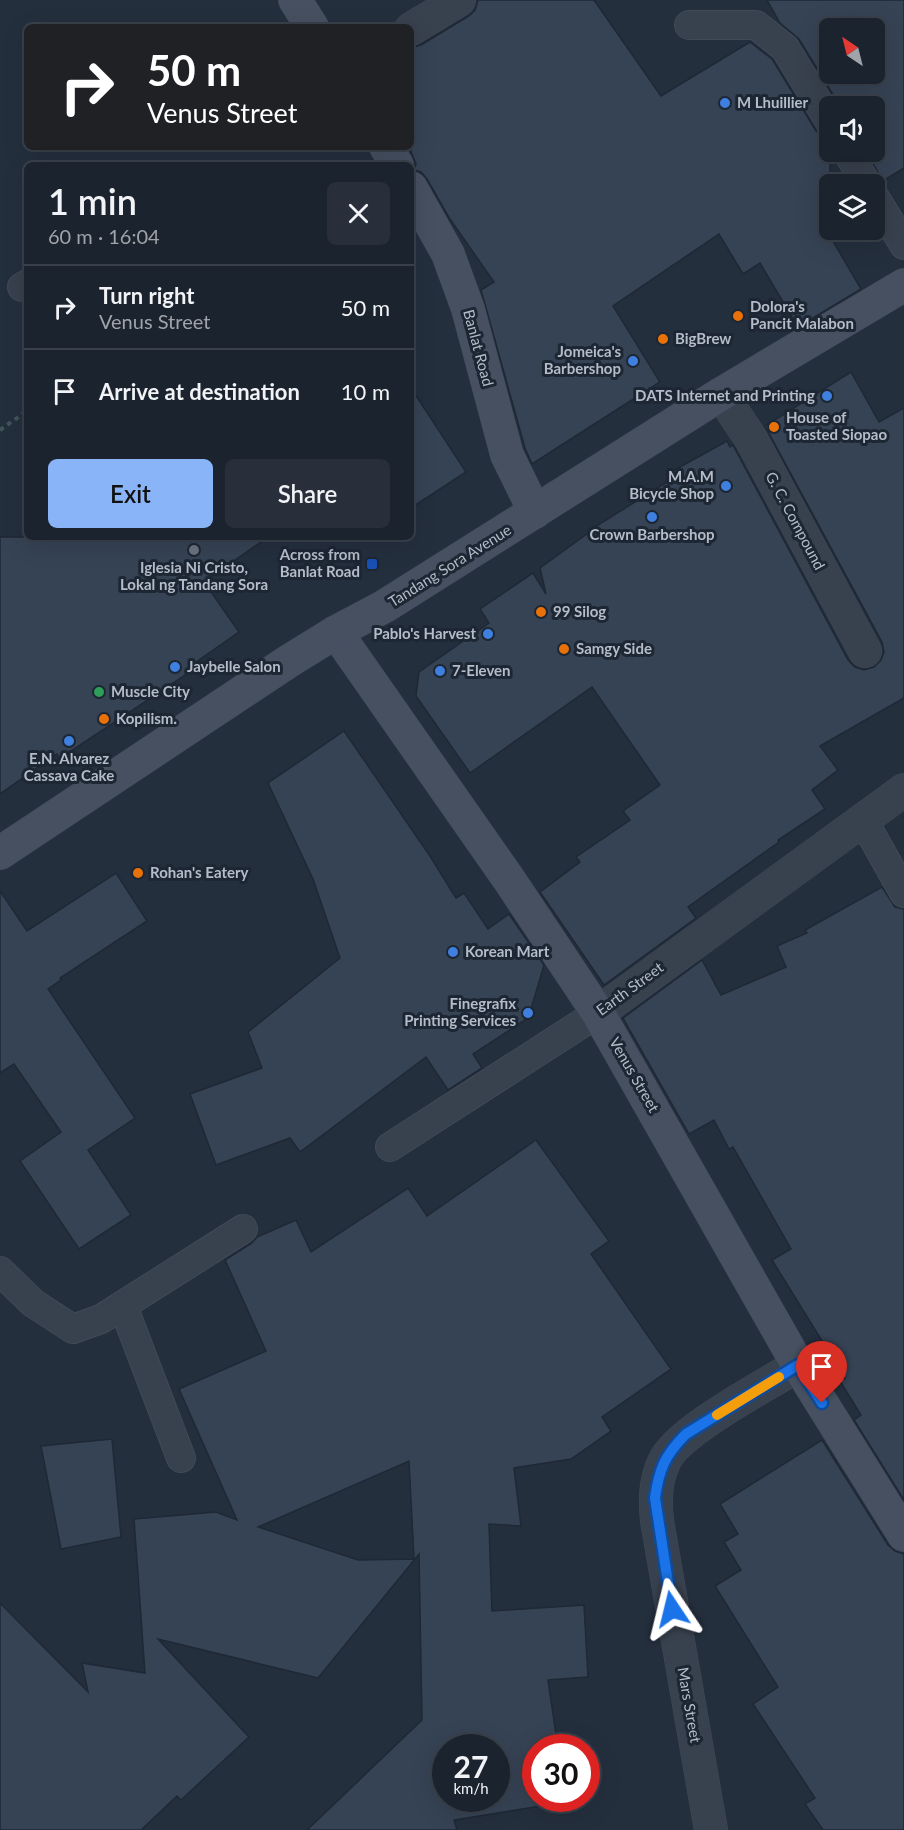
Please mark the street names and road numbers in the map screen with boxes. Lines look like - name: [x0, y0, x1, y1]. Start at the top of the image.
- street label: Banlat Road: [460, 307, 498, 388]
- street label: G. C. Compound: [762, 468, 829, 573]
- street label: Tandang Sora Avenue: [385, 520, 514, 610]
- street label: Earth Street: [592, 957, 667, 1019]
- street label: Venus Street: [606, 1034, 664, 1116]
- street label: Mars Street: [674, 1666, 706, 1745]

